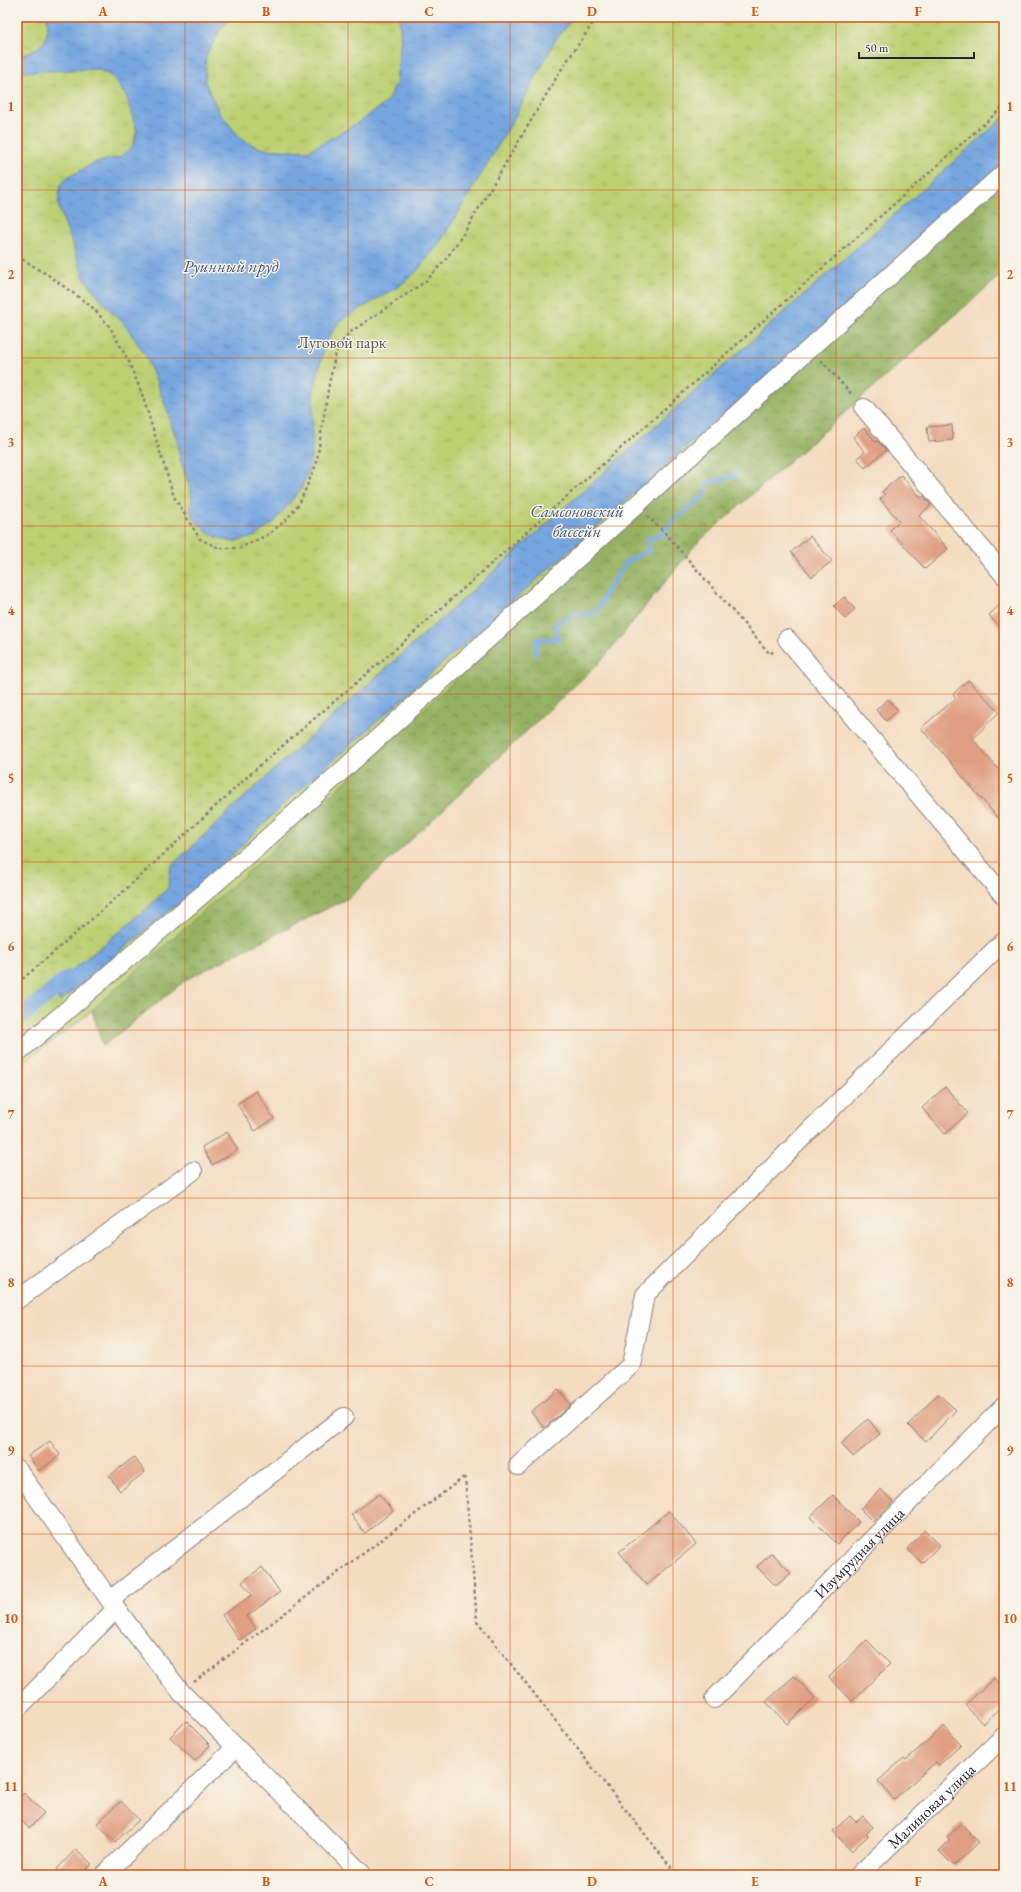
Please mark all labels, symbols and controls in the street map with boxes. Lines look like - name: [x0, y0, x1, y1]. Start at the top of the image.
- text: A: [97, 3, 108, 20]
- text: B: [262, 3, 270, 20]
- text: C: [424, 3, 434, 20]
- text: D: [587, 3, 597, 20]
- text: E: [751, 3, 759, 20]
- text: F: [914, 3, 922, 20]
- scale bar: [859, 34, 974, 60]
- text: 50 m: [865, 40, 889, 56]
- text: 1: [8, 98, 15, 115]
- text: 1: [1007, 98, 1014, 115]
- water label: Руинный пруд: [183, 255, 279, 277]
- text: 2: [8, 266, 15, 283]
- text: 2: [1007, 266, 1014, 283]
- park label: Луговой парк: [298, 332, 387, 353]
- text: 3: [8, 434, 15, 451]
- text: 3: [1007, 434, 1014, 451]
- water label: Самсоновский бассейн: [530, 500, 624, 542]
- text: 4: [8, 602, 15, 619]
- text: 4: [1007, 602, 1014, 619]
- text: 5: [8, 770, 14, 787]
- text: 5: [1007, 770, 1013, 787]
- text: 6: [8, 938, 15, 955]
- text: 6: [1007, 938, 1014, 955]
- text: 7: [8, 1106, 15, 1123]
- text: 7: [1007, 1106, 1014, 1123]
- text: 8: [8, 1274, 15, 1291]
- text: 8: [1007, 1274, 1014, 1291]
- text: 9: [8, 1442, 15, 1459]
- text: 9: [1007, 1442, 1014, 1459]
- street label: Изумрудная улица: [810, 1502, 909, 1603]
- text: 10: [4, 1610, 18, 1627]
- text: 10: [1003, 1610, 1017, 1627]
- street label: Малиновая улица: [883, 1759, 980, 1853]
- text: 11: [4, 1778, 18, 1795]
- text: 11: [1003, 1778, 1017, 1795]
- text: A: [97, 1873, 108, 1890]
- text: B: [262, 1873, 270, 1890]
- text: C: [424, 1873, 434, 1890]
- text: D: [587, 1873, 597, 1890]
- text: E: [751, 1873, 759, 1890]
- text: F: [914, 1873, 922, 1890]

